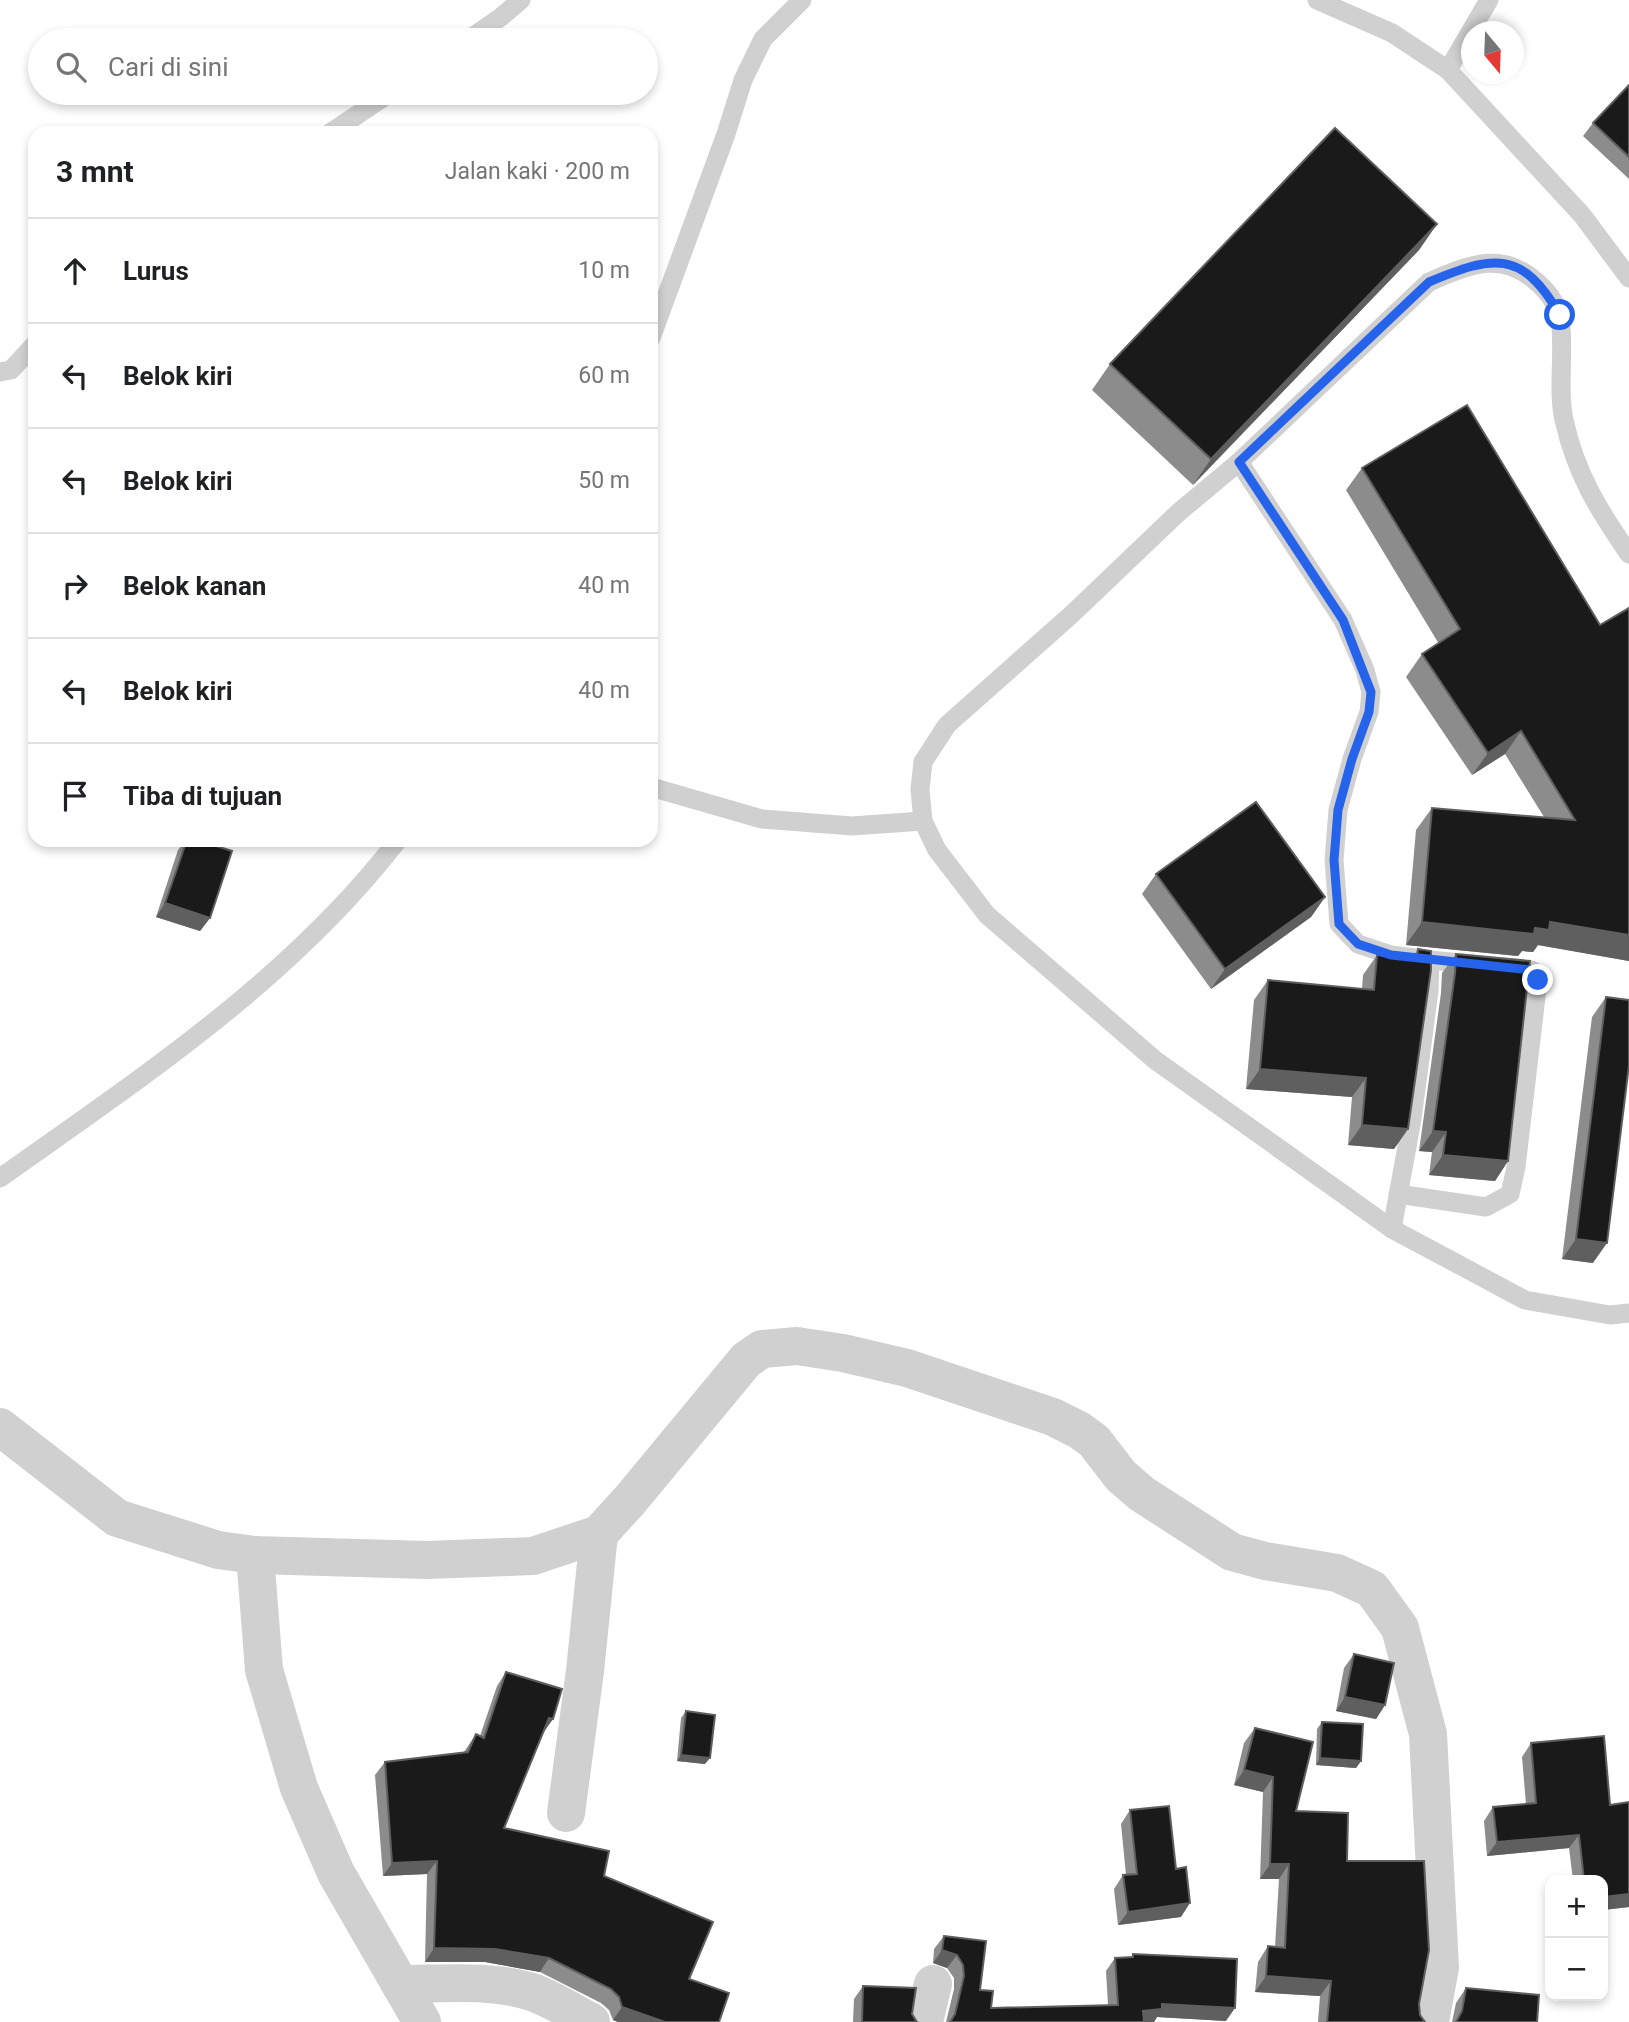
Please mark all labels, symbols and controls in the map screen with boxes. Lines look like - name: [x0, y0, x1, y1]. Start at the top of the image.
- north arrow: [1461, 21, 1524, 84]
- search box: [28, 28, 658, 105]
- icon: search: [52, 48, 90, 86]
- text: Cari di sini: [108, 52, 229, 82]
- text: 3 mnt: [56, 154, 134, 189]
- text: Jalan kaki · 200 m: [445, 158, 630, 185]
- icon: ahead: [56, 252, 94, 290]
- text: Lurus: [123, 256, 189, 286]
- text: 10 m: [578, 257, 630, 284]
- route start: [1544, 299, 1575, 330]
- icon: left: [56, 357, 94, 395]
- text: Belok kiri: [123, 361, 233, 391]
- text: 60 m: [578, 362, 630, 389]
- icon: left: [56, 462, 94, 500]
- text: Belok kiri: [123, 466, 233, 496]
- text: 50 m: [578, 467, 630, 494]
- icon: right: [56, 567, 94, 605]
- text: Belok kanan: [123, 571, 266, 601]
- text: 40 m: [578, 572, 630, 599]
- icon: left: [56, 672, 94, 710]
- text: Belok kiri: [123, 676, 233, 706]
- text: 40 m: [578, 677, 630, 704]
- icon: arrive: [56, 777, 94, 815]
- text: Tiba di tujuan: [123, 781, 282, 811]
- route end: [1522, 964, 1553, 995]
- map controls: [1545, 1875, 1608, 2001]
- button: +: [1545, 1875, 1608, 1938]
- button: −: [1545, 1938, 1608, 2001]

